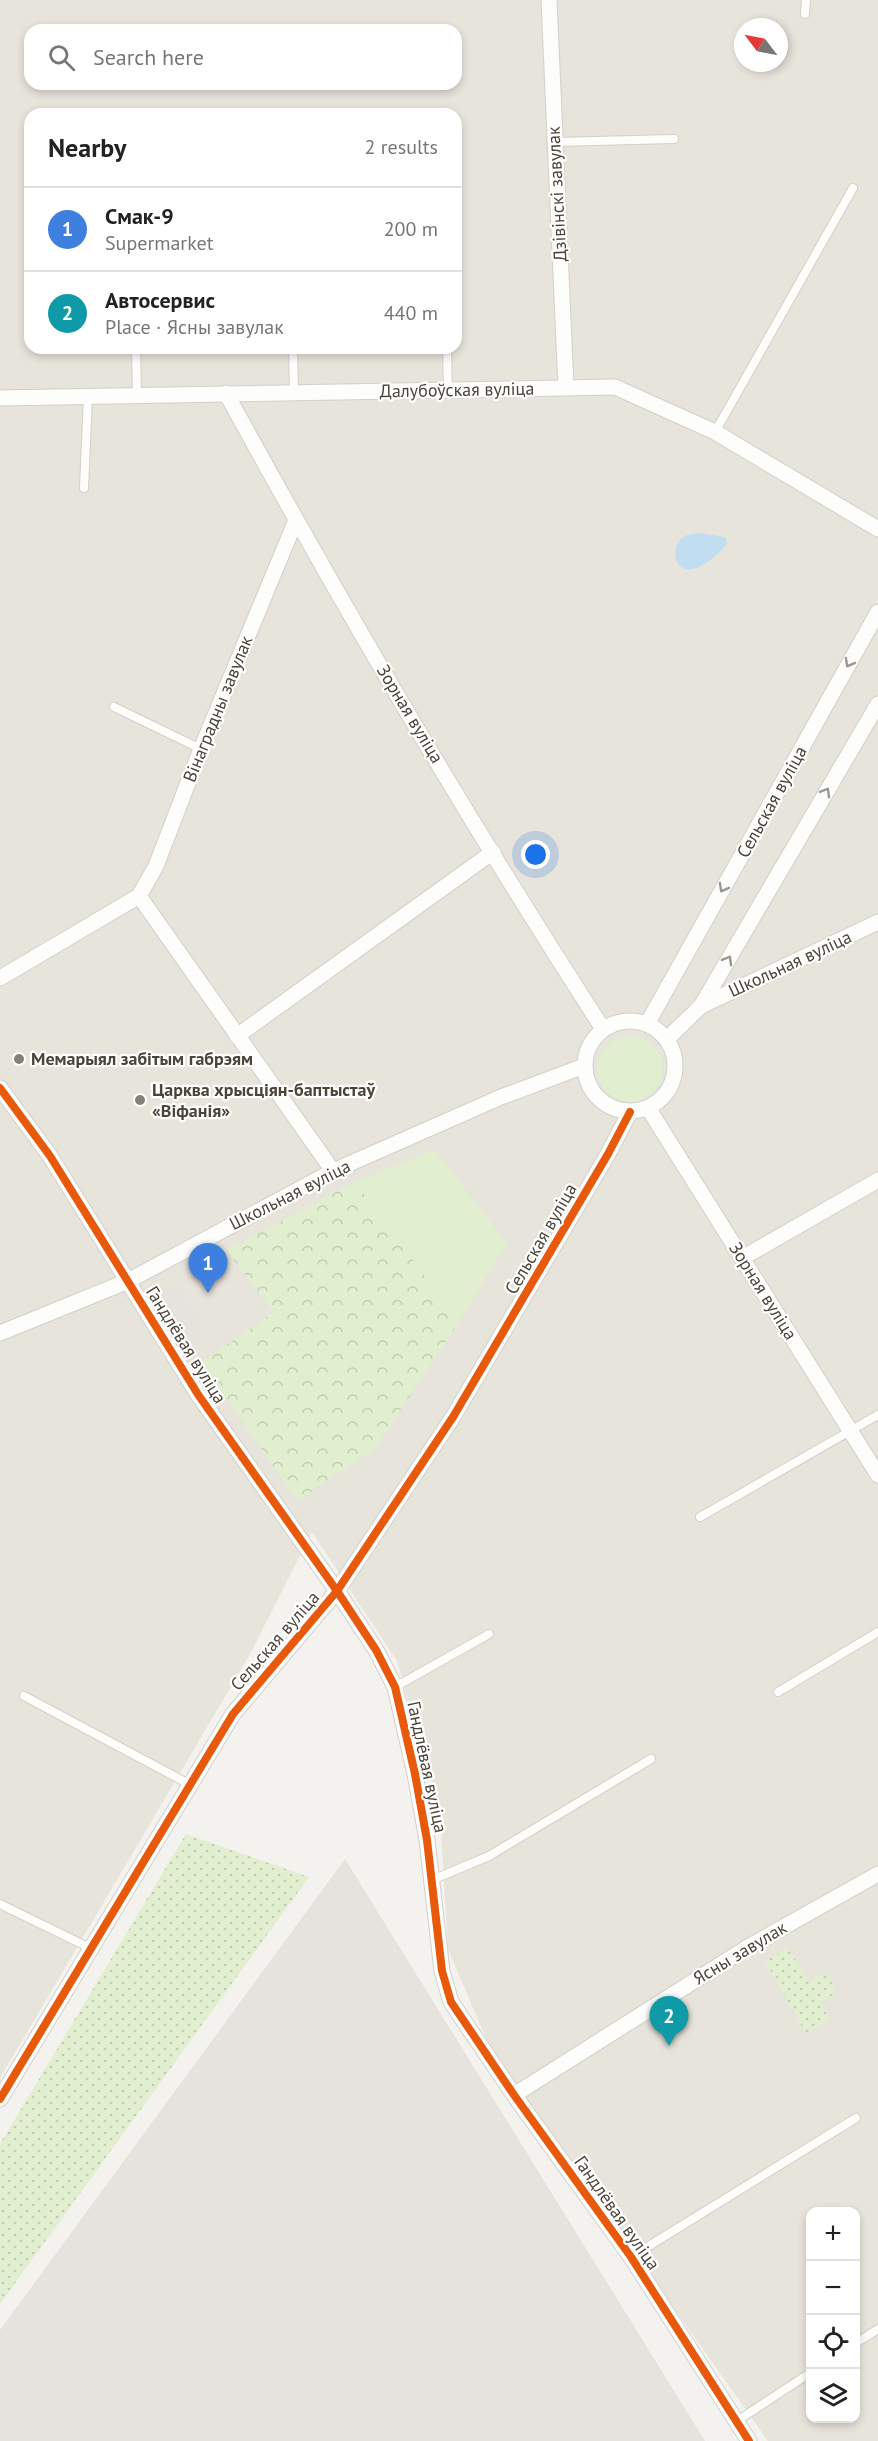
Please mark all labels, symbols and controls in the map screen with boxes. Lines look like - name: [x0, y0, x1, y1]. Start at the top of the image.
- north arrow: [734, 18, 788, 72]
- search box: [24, 24, 462, 90]
- icon: search: [45, 41, 78, 74]
- text: Search here: [93, 43, 204, 71]
- street label: Дзівінскі завулак: [541, 126, 572, 262]
- text: Nearby: [48, 131, 126, 164]
- text: 2 results: [365, 134, 438, 160]
- text: Смак-9: [105, 202, 174, 230]
- text: 1: [62, 216, 73, 242]
- text: 200 m: [384, 216, 438, 242]
- text: Supermarket: [105, 230, 213, 256]
- text: Автосервис: [105, 286, 215, 314]
- text: 2: [62, 300, 73, 326]
- text: 440 m: [384, 300, 438, 326]
- text: Place · Ясны завулак: [105, 314, 284, 340]
- street label: Далубоўская вуліца: [380, 377, 534, 402]
- street label: Вінаградны завулак: [178, 632, 258, 785]
- one-way arrow: [845, 657, 857, 667]
- street label: Зорная вуліца: [372, 660, 449, 767]
- street label: Сельская вуліца: [731, 742, 812, 862]
- one-way arrow: [819, 788, 831, 798]
- your location: [521, 840, 550, 869]
- one-way arrow: [719, 882, 731, 892]
- street label: Школьная вуліца: [725, 925, 855, 1002]
- one-way arrow: [721, 956, 732, 966]
- place label: Мемарыял забітым габрэям: [31, 1047, 253, 1070]
- marker: Мемарыял забітым габрэям: [12, 1052, 26, 1066]
- place label: Царква хрысціян-баптыстаў «Віфанія»: [152, 1078, 376, 1122]
- marker: Царква хрысціян-баптыстаў «Віфанія»: [133, 1093, 147, 1107]
- street label: Школьная вуліца: [225, 1154, 354, 1235]
- street label: Сельская вуліца: [500, 1179, 582, 1298]
- street label: Зорная вуліца: [724, 1238, 803, 1344]
- pin: 1: [188, 1244, 228, 1293]
- street label: Гандлёвая вуліца: [141, 1282, 232, 1408]
- street label: Сельская вуліца: [225, 1586, 324, 1695]
- street label: Гандлёвая вуліца: [402, 1699, 453, 1835]
- street label: Ясны завулак: [689, 1915, 791, 1990]
- pin: 2: [650, 1996, 688, 2046]
- street label: Гандлёвая вуліца: [570, 2151, 665, 2274]
- map controls: [806, 2207, 860, 2423]
- button: +: [806, 2207, 860, 2261]
- button: −: [806, 2261, 860, 2315]
- button: locate: [806, 2315, 860, 2369]
- button: layers: [806, 2369, 860, 2423]

